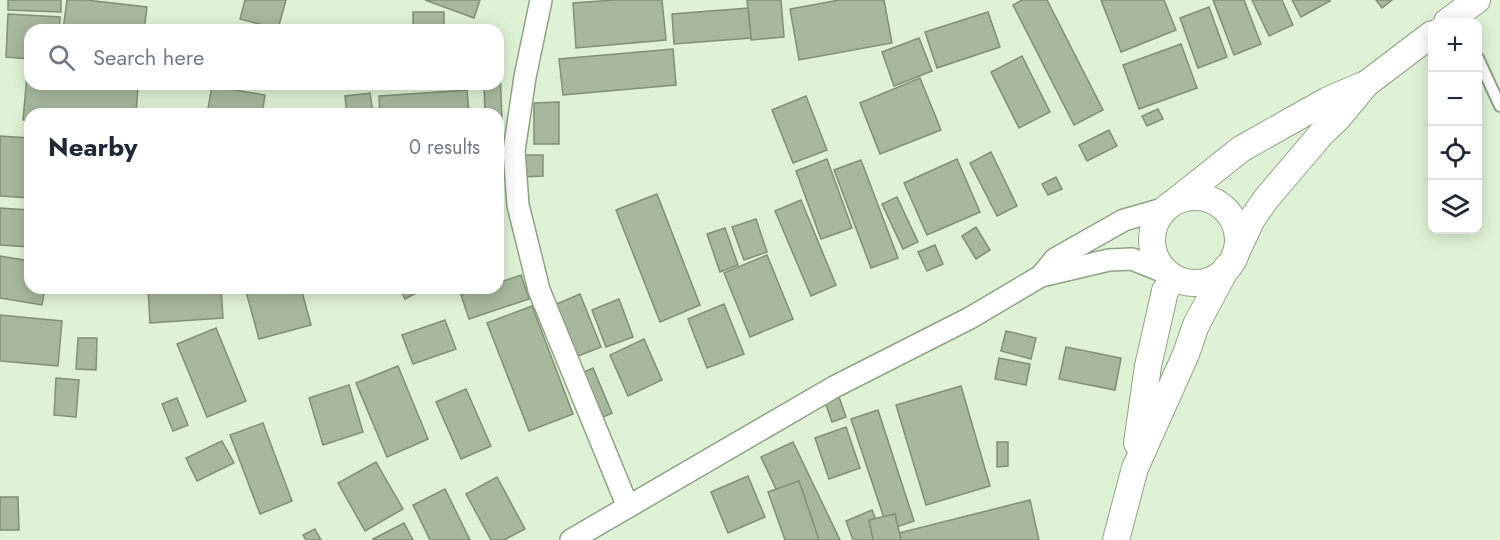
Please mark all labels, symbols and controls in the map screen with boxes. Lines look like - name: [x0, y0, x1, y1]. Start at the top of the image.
- map controls: [1428, 18, 1482, 234]
- button: +: [1428, 18, 1482, 72]
- search box: [24, 24, 504, 90]
- icon: search: [45, 41, 78, 74]
- text: Search here: [93, 41, 204, 73]
- button: −: [1428, 72, 1482, 126]
- button: locate: [1428, 126, 1482, 180]
- text: Nearby: [48, 128, 137, 166]
- text: 0 results: [409, 133, 480, 162]
- button: layers: [1428, 180, 1482, 234]

